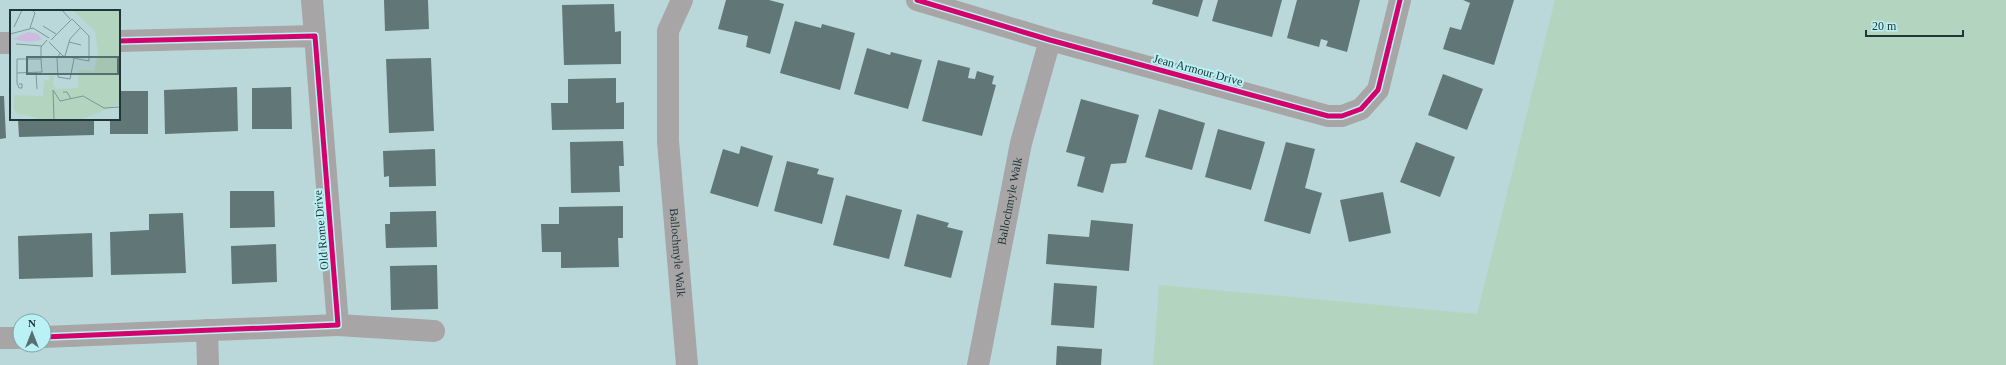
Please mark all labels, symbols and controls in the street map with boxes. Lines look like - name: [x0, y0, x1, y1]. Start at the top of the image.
- inset map: [10, 10, 120, 120]
- scale bar: [1866, 12, 1963, 38]
- text: 20 m: [1872, 19, 1897, 33]
- street label: Jean Armour Drive: [1152, 51, 1244, 89]
- street label: Ballochmyle Walk: [994, 156, 1025, 246]
- street label: Old Rome Drive: [311, 190, 331, 270]
- street label: Ballochmyle Walk: [667, 208, 688, 298]
- north arrow: [12, 313, 52, 353]
- text: N: [28, 317, 36, 329]

